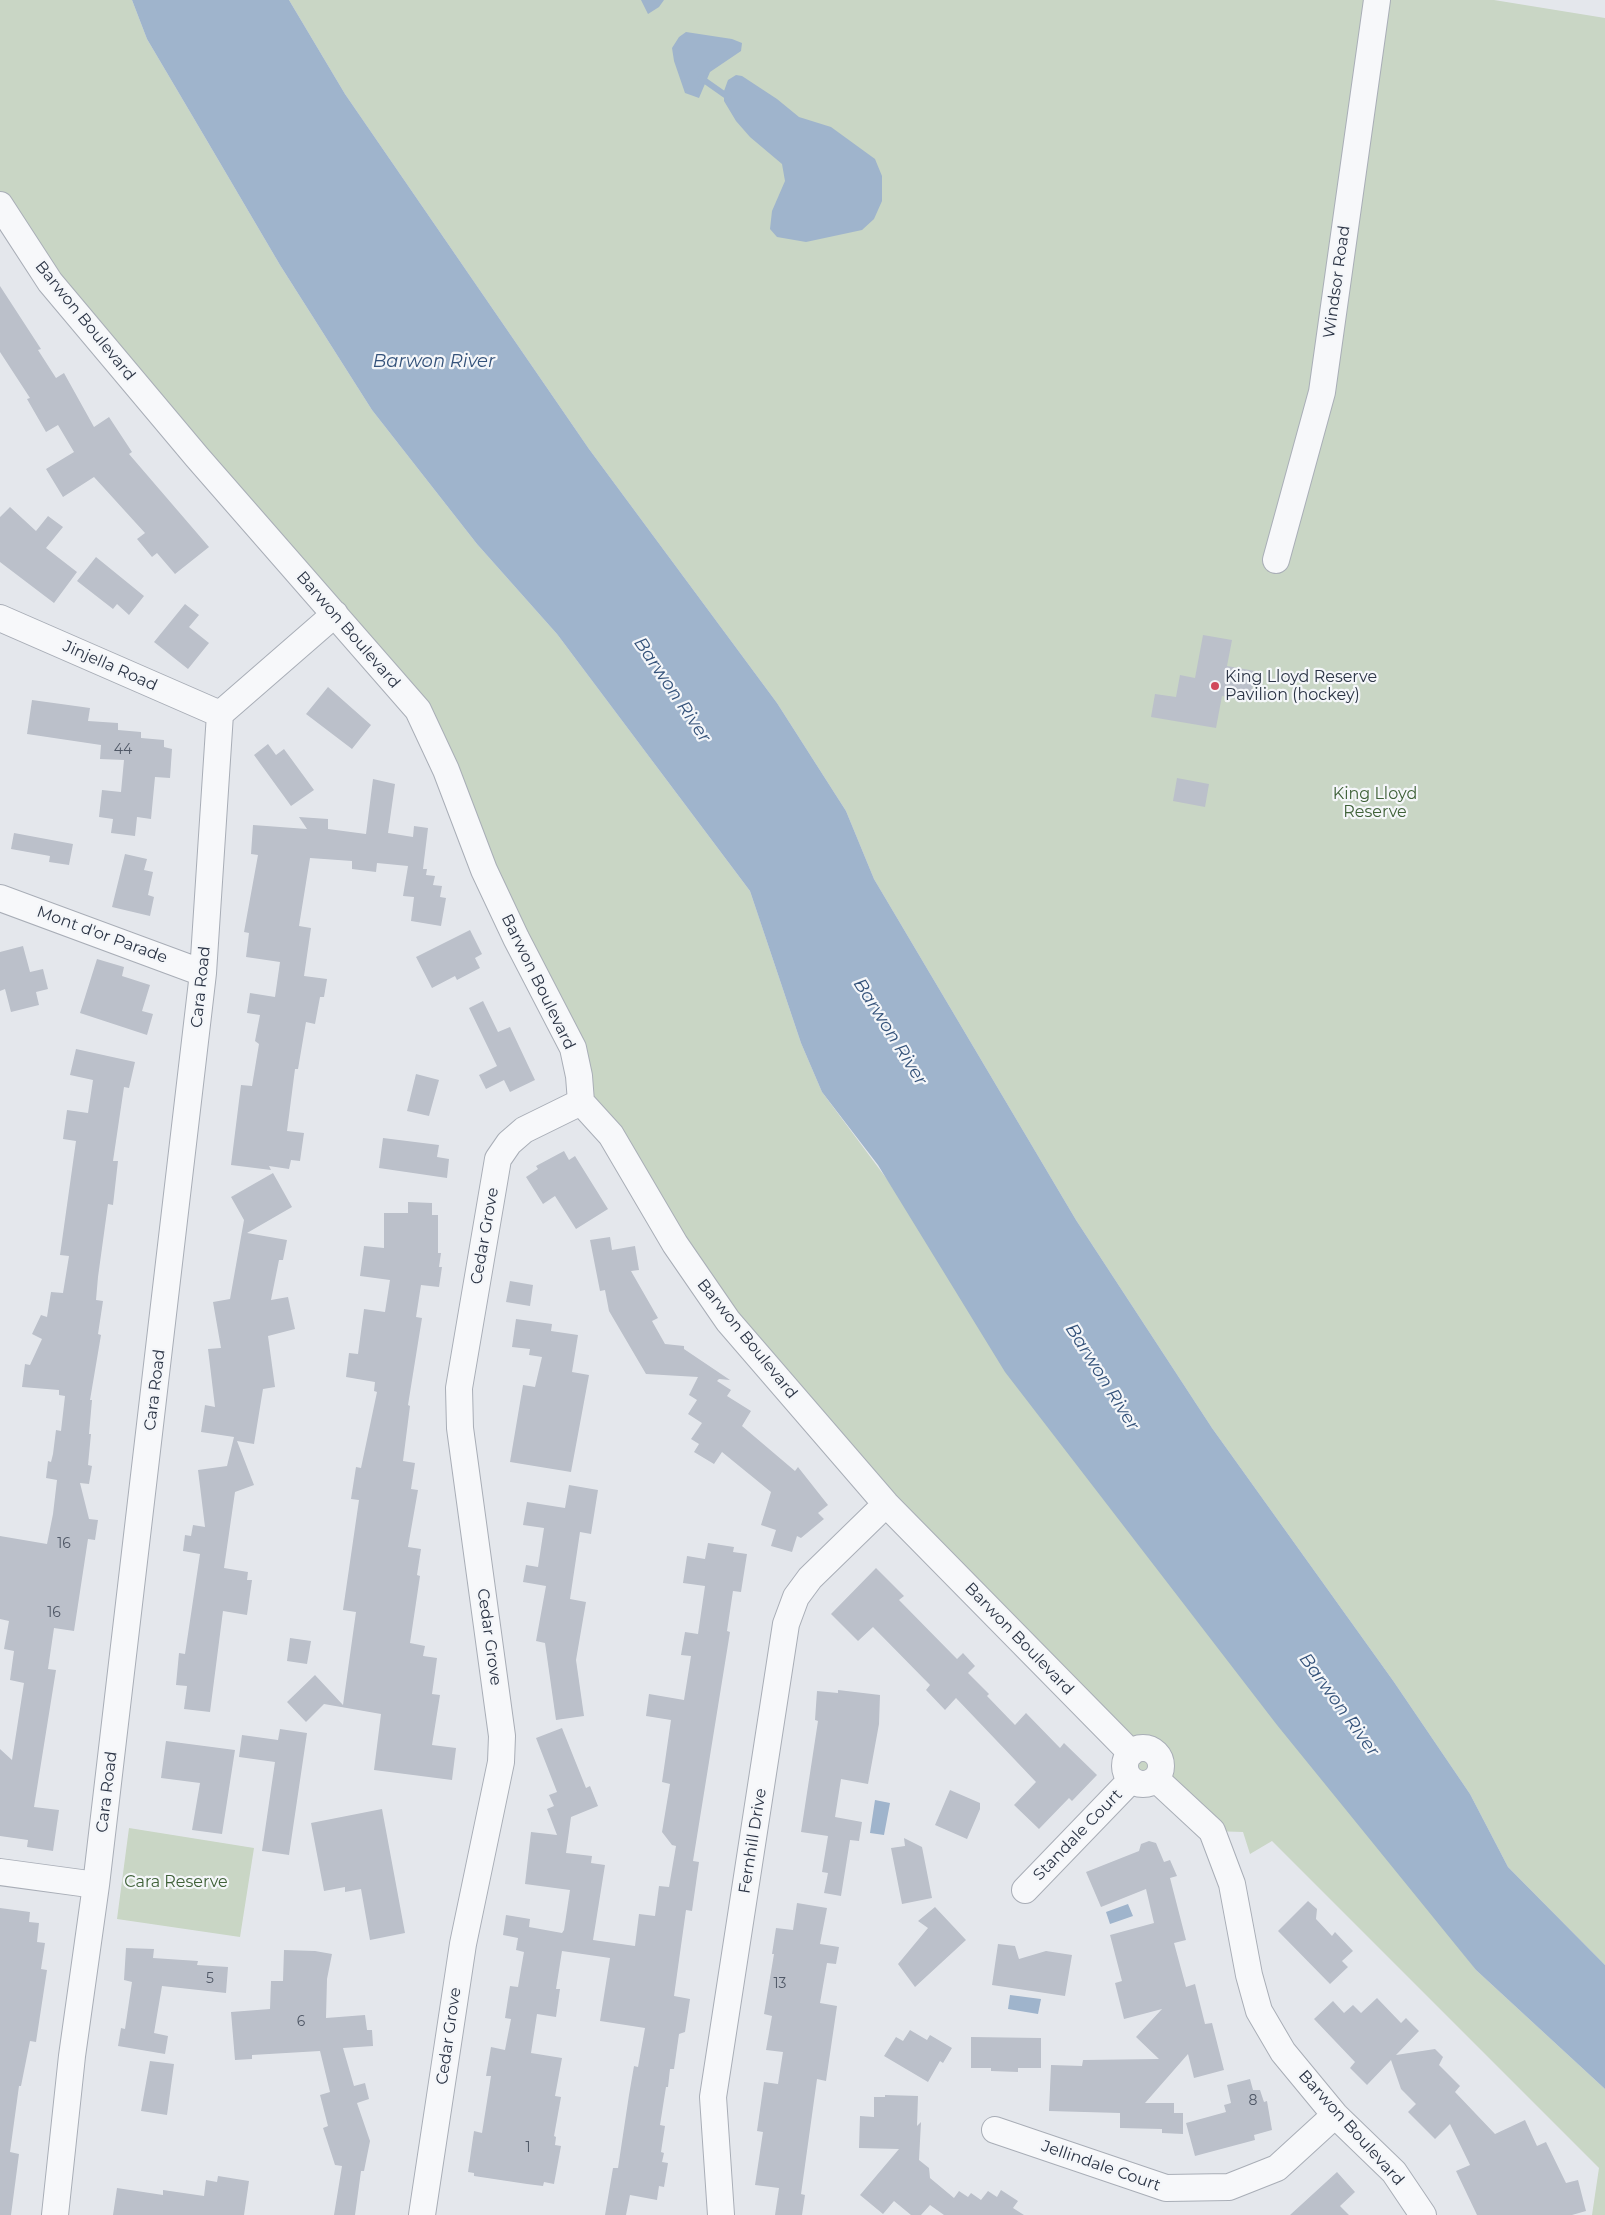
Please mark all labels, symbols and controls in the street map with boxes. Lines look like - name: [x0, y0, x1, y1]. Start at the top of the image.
- street label: Windsor Road: [1320, 224, 1354, 340]
- street label: Barwon Boulevard: [31, 257, 139, 385]
- water label: Barwon River: [373, 351, 495, 373]
- street label: Barwon Boulevard: [292, 568, 404, 692]
- water label: Barwon River: [629, 633, 715, 747]
- street label: Jinjella Road: [60, 637, 160, 695]
- place label: King Lloyd Reserve Pavilion (hockey): [1225, 667, 1377, 705]
- marker: King Lloyd Reserve Pavilion (hockey): [1209, 680, 1221, 692]
- house number: 44: [114, 742, 132, 758]
- park label: King Lloyd Reserve: [1333, 784, 1417, 822]
- street label: Mont d'or Parade: [34, 902, 170, 968]
- street label: Barwon Boulevard: [497, 911, 579, 1053]
- street label: Cara Road: [187, 945, 215, 1029]
- water label: Barwon River: [848, 974, 932, 1090]
- street label: Cedar Grove: [467, 1186, 503, 1286]
- street label: Barwon Boulevard: [693, 1275, 801, 1403]
- water label: Barwon River: [1060, 1319, 1144, 1435]
- street label: Cara Road: [140, 1348, 170, 1432]
- house number: 16: [57, 1536, 71, 1552]
- street label: Barwon Boulevard: [961, 1579, 1077, 1699]
- street label: Cedar Grove: [473, 1587, 505, 1687]
- house number: 16: [47, 1605, 61, 1621]
- water label: Barwon River: [1294, 1649, 1384, 1761]
- street label: Cara Road: [92, 1750, 122, 1834]
- street label: Standale Court: [1030, 1785, 1126, 1885]
- street label: Fernhill Drive: [735, 1787, 771, 1895]
- park label: Cara Reserve: [124, 1872, 228, 1892]
- house number: 5: [206, 1971, 214, 1987]
- house number: 13: [774, 1976, 786, 1992]
- street label: Cedar Grove: [433, 1986, 465, 2086]
- house number: 6: [297, 2014, 305, 2030]
- street label: Barwon Boulevard: [1294, 2066, 1408, 2190]
- house number: 8: [1249, 2093, 1257, 2109]
- street label: Jellindale Court: [1039, 2137, 1163, 2195]
- house number: 1: [525, 2140, 531, 2156]

